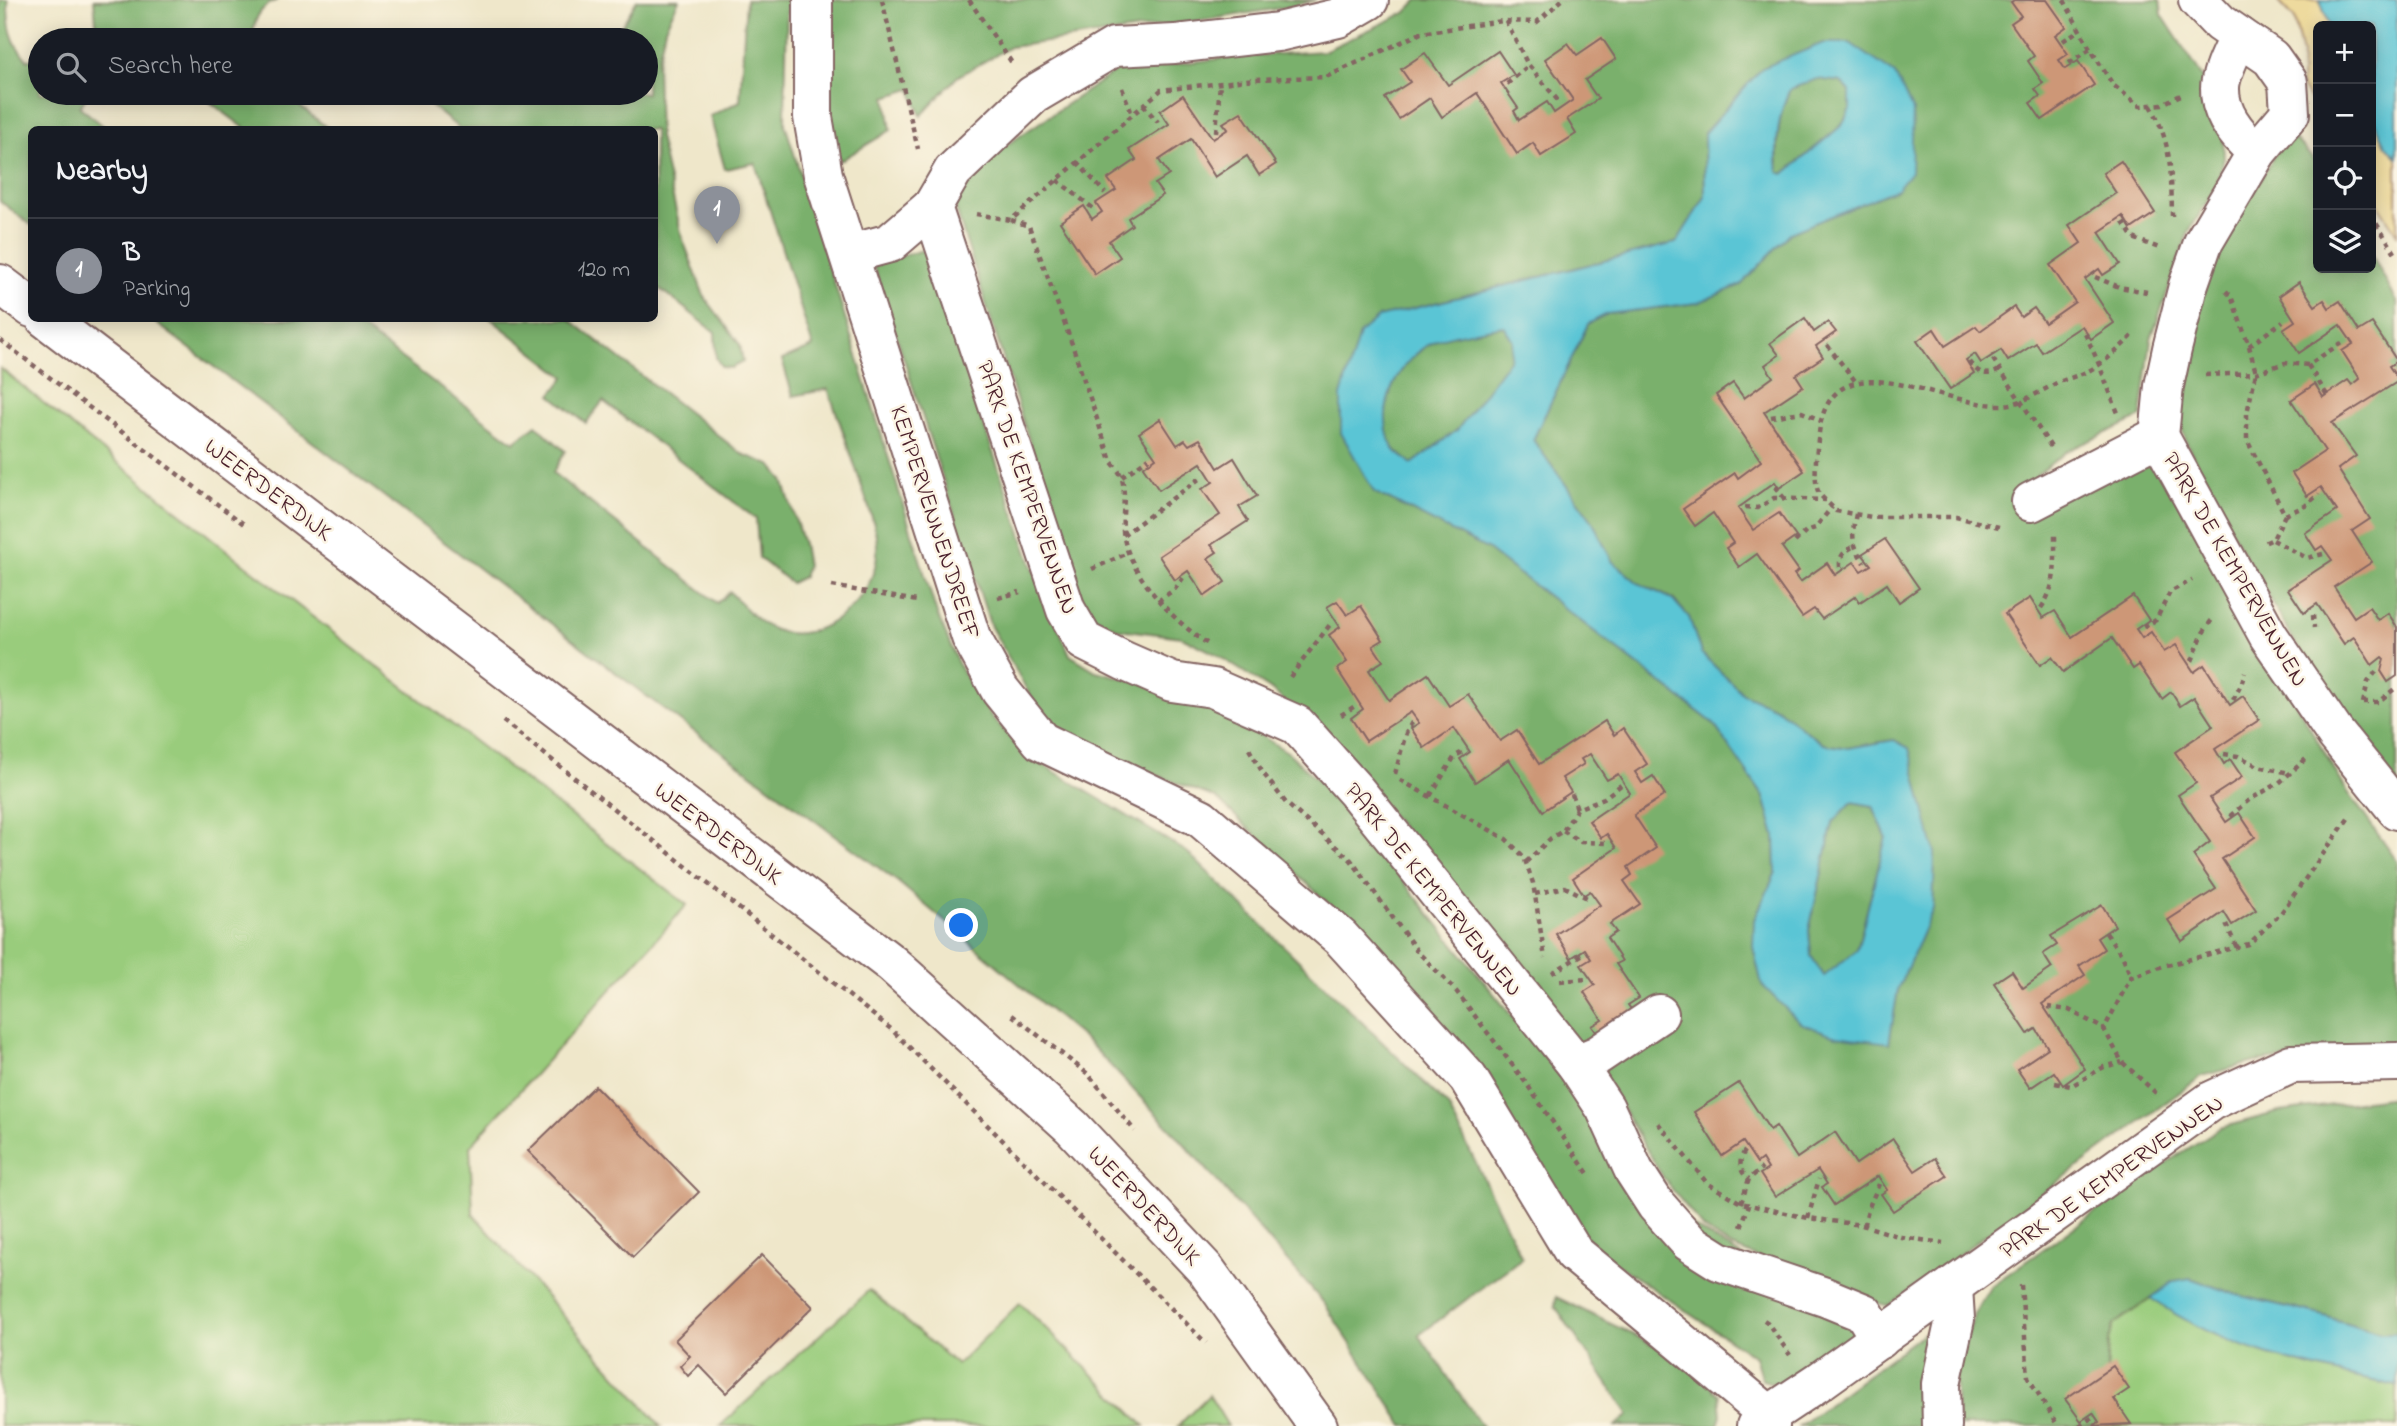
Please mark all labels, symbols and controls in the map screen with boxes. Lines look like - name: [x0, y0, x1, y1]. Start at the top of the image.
- map controls: [2313, 21, 2376, 273]
- button: +: [2313, 21, 2376, 84]
- search box: [28, 28, 658, 105]
- icon: search: [52, 48, 90, 86]
- text: Search here: [108, 48, 233, 86]
- button: −: [2313, 84, 2376, 147]
- button: locate: [2313, 147, 2376, 210]
- text: Nearby: [56, 150, 148, 194]
- pin: 1: [694, 186, 740, 244]
- button: layers: [2313, 210, 2376, 273]
- text: B: [123, 235, 141, 273]
- text: 1: [75, 254, 83, 287]
- text: 120 m: [578, 254, 630, 287]
- text: Parking: [123, 273, 190, 306]
- street label: PARK DE KEMPERVENNEN: [966, 356, 1086, 619]
- street label: KEMPERVENNENDREEF: [879, 401, 988, 645]
- street label: WEERDERDIJK: [196, 431, 339, 551]
- street label: PARK DE KEMPERVENNEN: [2152, 446, 2316, 694]
- street label: WEERDERDIJK: [646, 775, 789, 895]
- street label: PARK DE KEMPERVENNEN: [1335, 776, 1529, 1005]
- your location: [944, 908, 978, 942]
- street label: PARK DE KEMPERVENNEN: [1993, 1087, 2232, 1269]
- street label: WEERDERDIJK: [1078, 1139, 1208, 1275]

